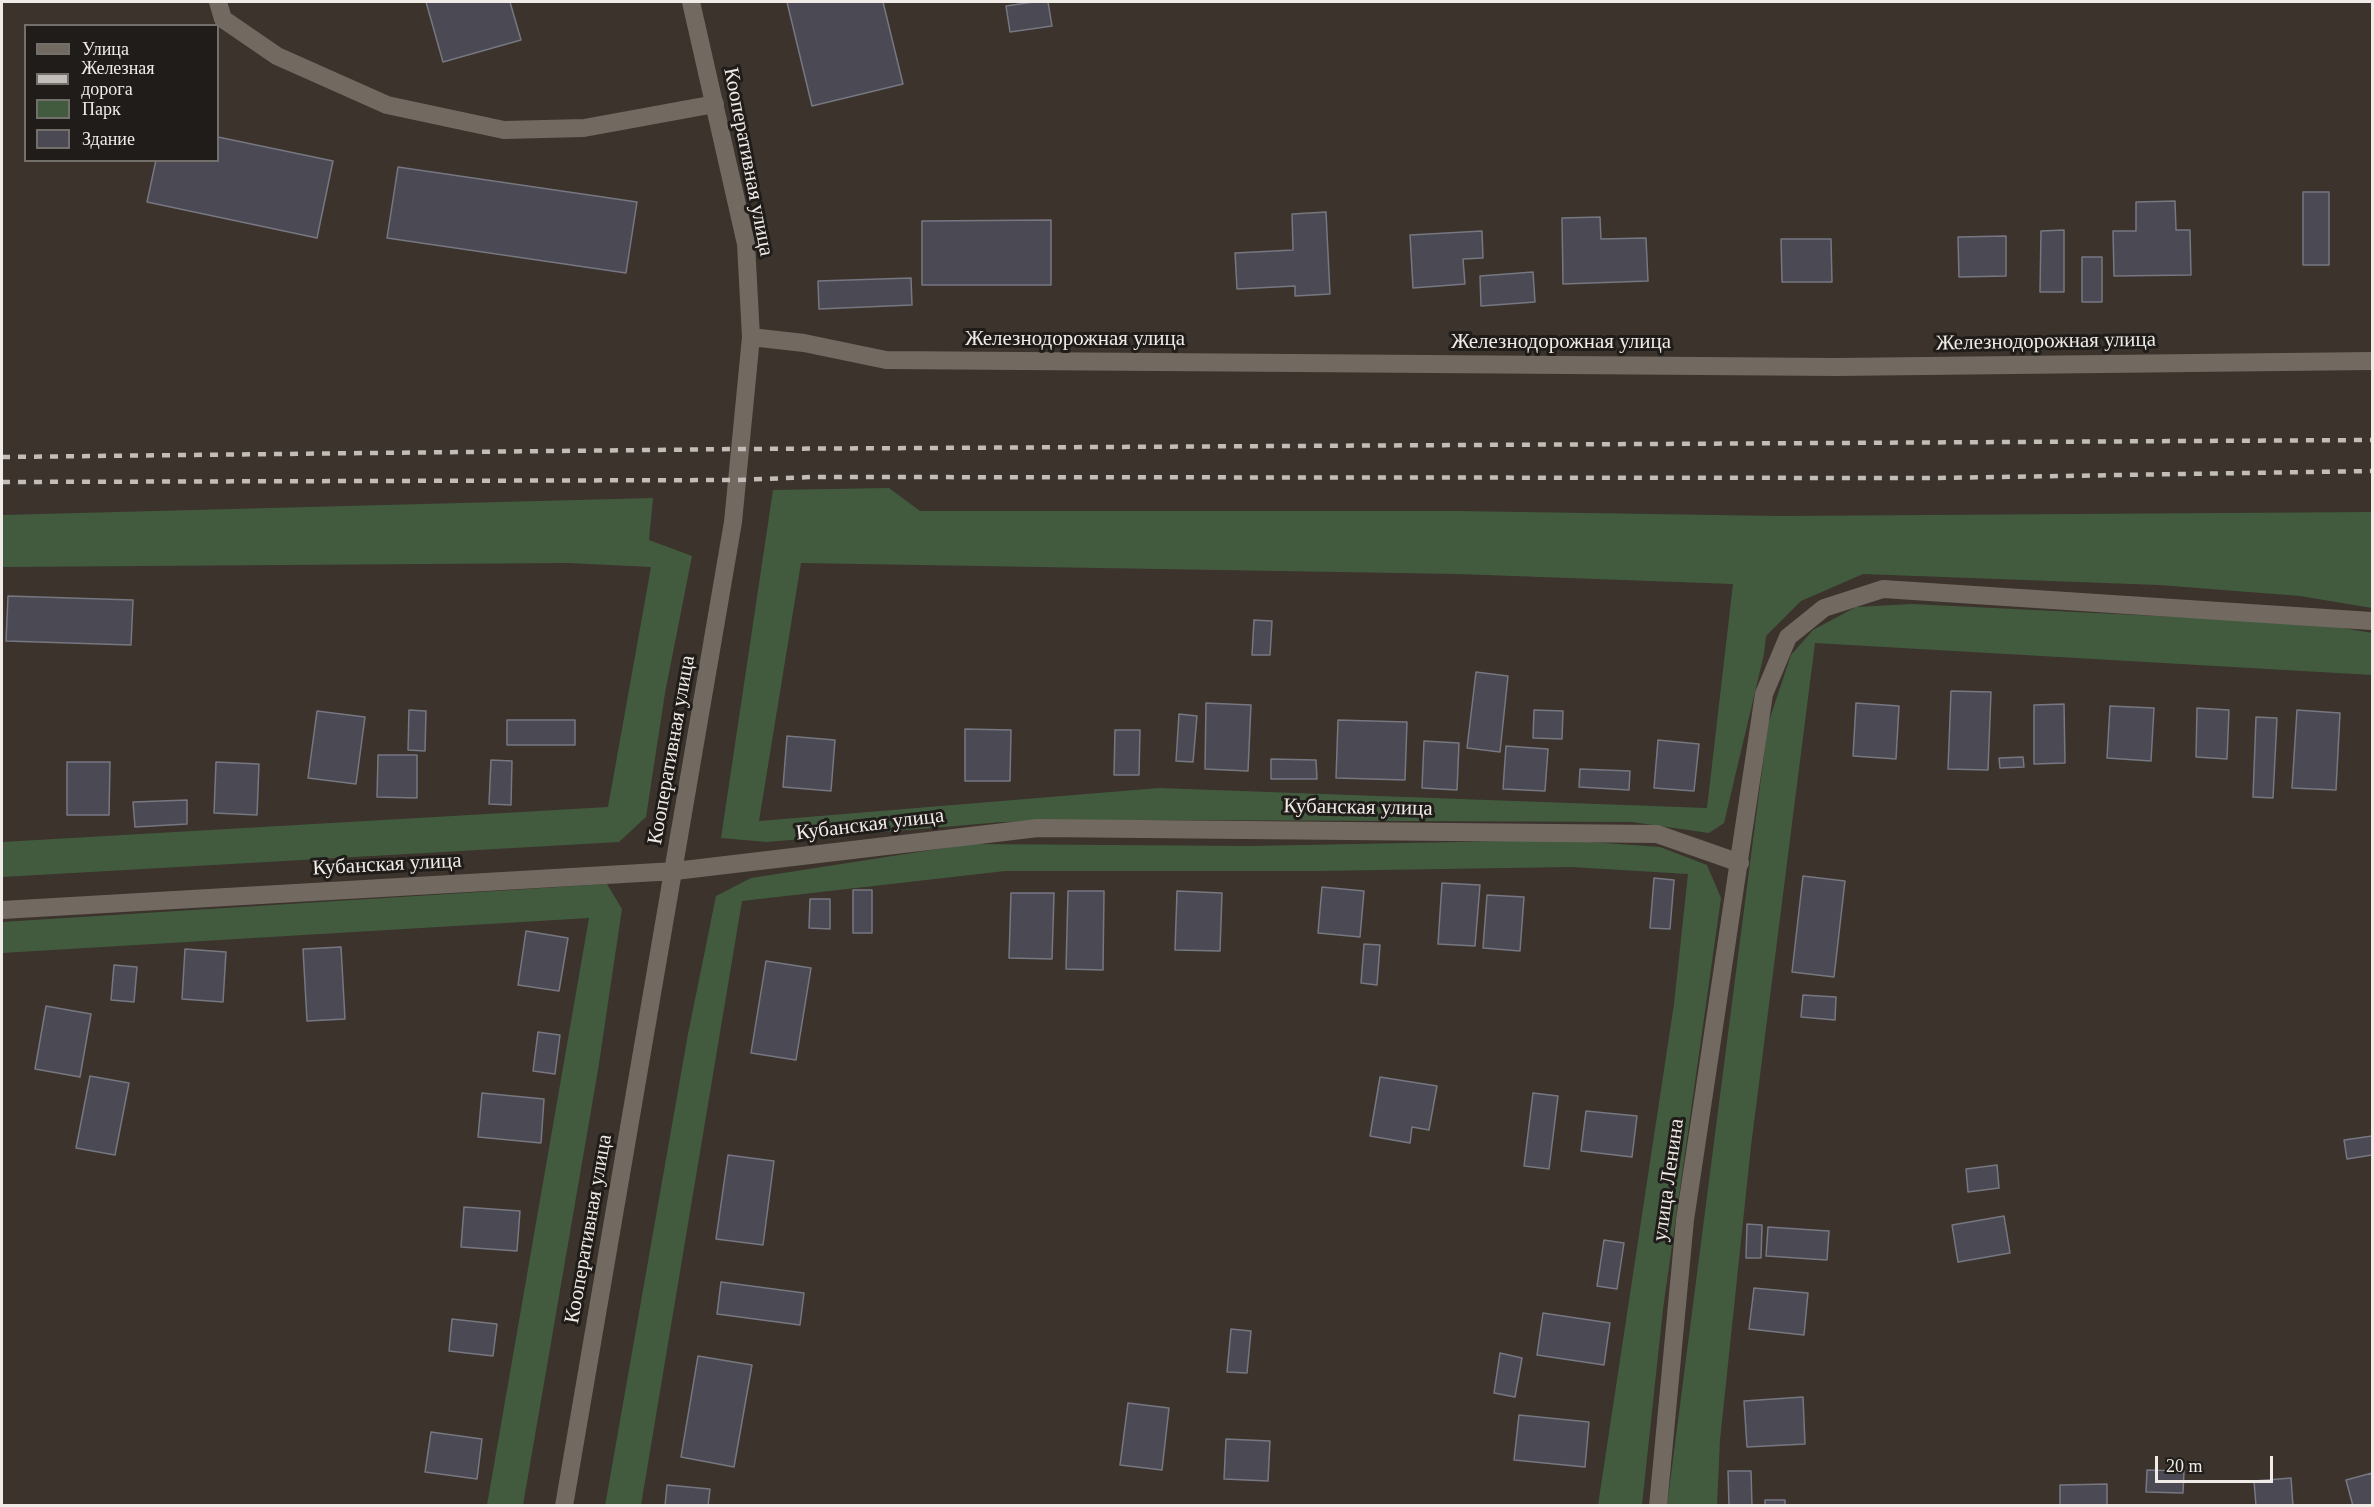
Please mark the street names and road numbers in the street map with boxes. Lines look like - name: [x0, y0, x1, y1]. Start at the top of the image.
- street label: Кооперативная улица: [717, 66, 779, 258]
- street label: Железнодорожная улица: [965, 326, 1185, 352]
- street label: Железнодорожная улица: [1936, 327, 2156, 357]
- street label: Железнодорожная улица: [1451, 329, 1671, 355]
- street label: Кооперативная улица: [643, 654, 701, 846]
- street label: Кубанская улица: [1283, 794, 1433, 822]
- street label: Кубанская улица: [794, 803, 946, 847]
- street label: Кубанская улица: [312, 849, 462, 881]
- street label: улица Ленина: [1648, 1117, 1690, 1243]
- street label: Кооперативная улица: [560, 1133, 618, 1325]

